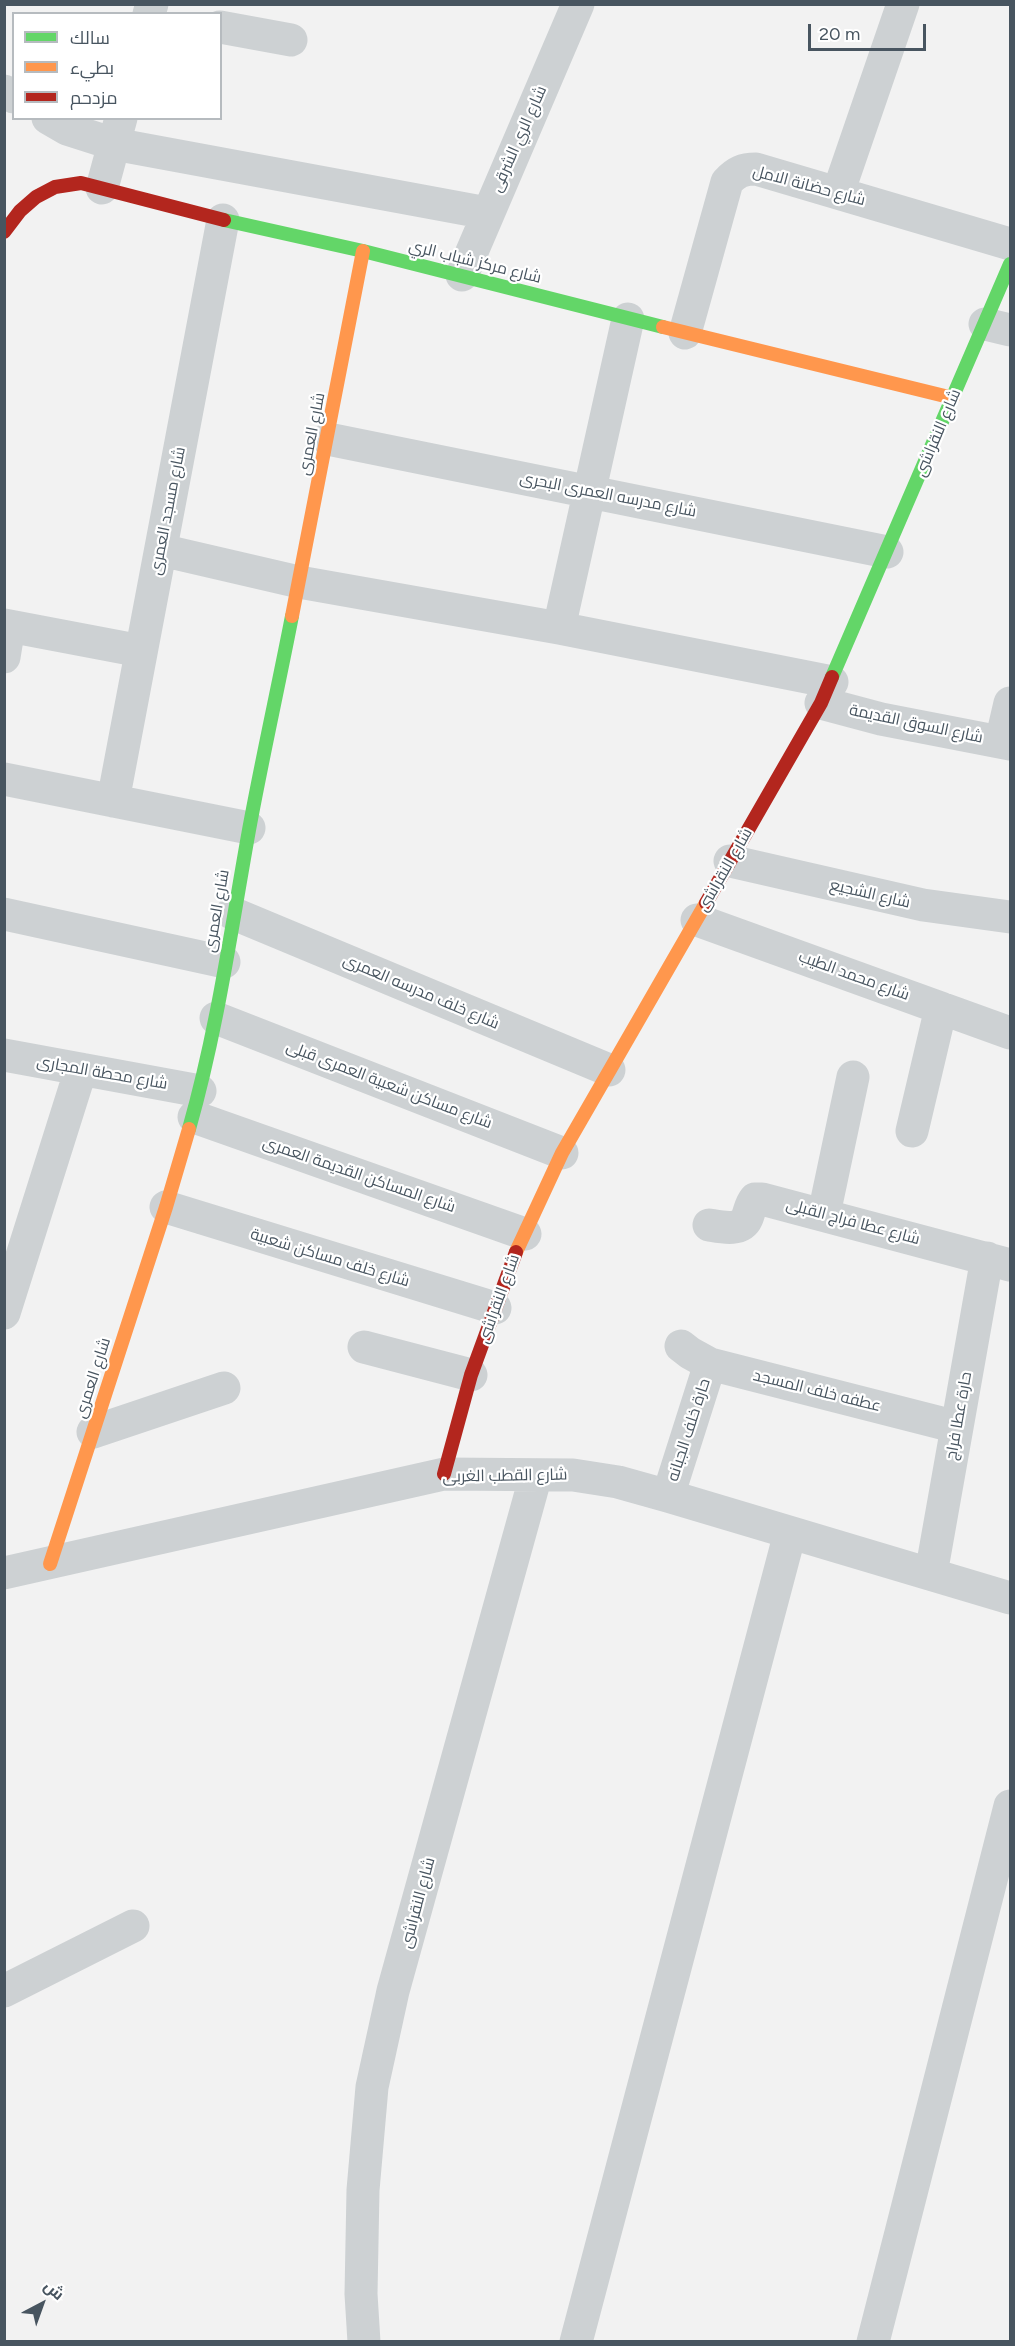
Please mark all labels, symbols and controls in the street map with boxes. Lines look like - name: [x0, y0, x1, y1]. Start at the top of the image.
- legend: [12, 12, 222, 120]
- scale bar: [811, 12, 930, 50]
- text: 20 m: [819, 23, 860, 45]
- text: سالك: [70, 27, 110, 49]
- text: بطيء: [70, 57, 114, 79]
- street label: شارع الري الشرقى: [487, 83, 551, 195]
- text: مزدحم: [70, 87, 118, 109]
- street label: شارع حضانة الامل: [751, 162, 867, 210]
- street label: شارع مركز شباب الري: [407, 236, 543, 288]
- street label: شارع النقراشى: [911, 386, 965, 480]
- street label: شارع العمرى: [295, 391, 329, 477]
- street label: شارع مسجد العمرى: [146, 445, 190, 577]
- street label: شارع مدرسه العمرى البحرى: [518, 468, 698, 522]
- street label: شارع السوق القديمة: [847, 700, 985, 748]
- street label: شارع النقراشى: [693, 825, 757, 915]
- street label: شارع العمرى: [200, 868, 234, 954]
- street label: شارع الشجيع: [828, 875, 912, 913]
- street label: شارع محمد الطيب: [796, 947, 912, 1005]
- street label: شارع خلف مدرسه العمرى: [340, 950, 502, 1034]
- street label: شارع مساكن شعبية العمرى قبلى: [283, 1037, 495, 1133]
- street label: شارع محطة المجارى: [35, 1052, 169, 1094]
- street label: شارع المساكن القديمة العمرى: [260, 1133, 458, 1217]
- street label: شارع عطا فراج القبلى: [784, 1195, 922, 1249]
- street label: شارع خلف مساكن شعبية: [248, 1225, 412, 1291]
- street label: شارع النقراشى: [474, 1252, 524, 1346]
- street label: شارع العمرى: [71, 1335, 115, 1421]
- street label: عطفه خلف المسجد: [751, 1366, 883, 1416]
- street label: حارة عطا فراج: [942, 1370, 976, 1462]
- street label: حارة خلف الجبانه: [663, 1376, 715, 1484]
- street label: شارع القطب الغربى: [442, 1465, 568, 1487]
- street label: شارع النقراشى: [397, 1855, 439, 1951]
- north arrow: [12, 2274, 72, 2334]
- text: ش: [40, 2276, 68, 2304]

